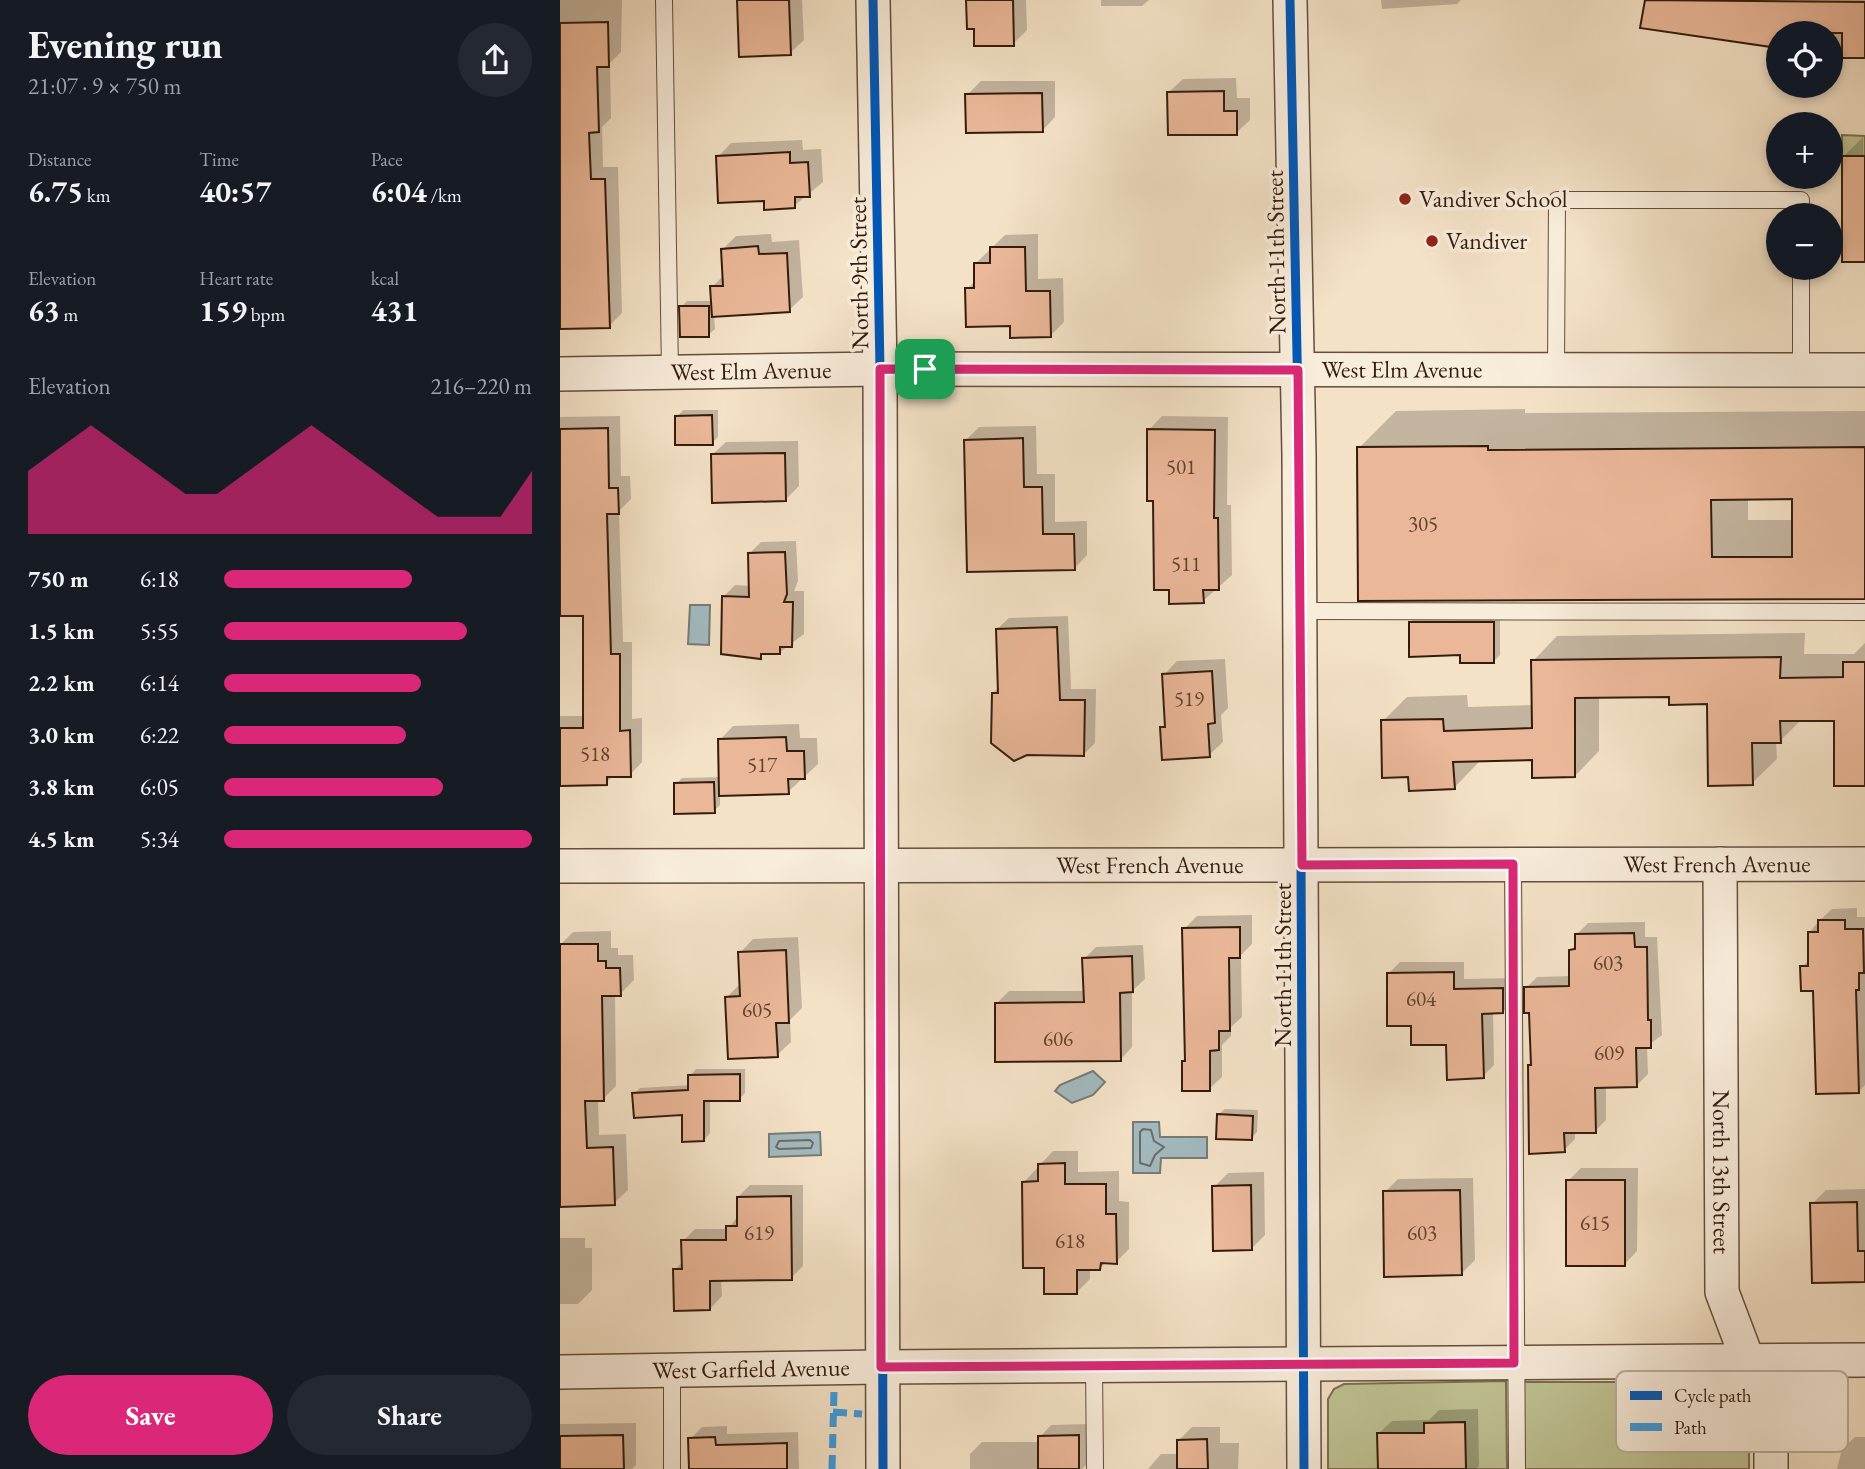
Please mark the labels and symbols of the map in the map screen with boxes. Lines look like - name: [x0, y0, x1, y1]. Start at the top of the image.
- street label: North 11th Street: [1259, 169, 1292, 334]
- place label: Vandiver School: [1419, 183, 1568, 214]
- marker: Vandiver School: [1397, 191, 1413, 207]
- street label: North 9th Street: [842, 196, 875, 350]
- place label: Vandiver: [1446, 225, 1527, 256]
- marker: Vandiver: [1424, 233, 1440, 249]
- pin: [895, 339, 955, 399]
- street label: West Elm Avenue: [1322, 353, 1482, 385]
- street label: West Elm Avenue: [670, 354, 832, 387]
- house number: 501: [1166, 453, 1196, 480]
- house number: 305: [1408, 510, 1438, 537]
- house number: 511: [1171, 550, 1201, 577]
- house number: 519: [1174, 685, 1204, 712]
- house number: 518: [580, 740, 610, 767]
- house number: 517: [747, 751, 778, 778]
- street label: West French Avenue: [1623, 848, 1811, 879]
- street label: West French Avenue: [1056, 849, 1244, 880]
- street label: North 11th Street: [1267, 883, 1298, 1047]
- house number: 603: [1593, 949, 1623, 976]
- house number: 604: [1406, 985, 1437, 1012]
- house number: 605: [742, 996, 772, 1023]
- house number: 606: [1043, 1025, 1073, 1052]
- house number: 609: [1594, 1039, 1624, 1066]
- street label: North 13th Street: [1706, 1090, 1738, 1255]
- house number: 615: [1580, 1209, 1610, 1236]
- house number: 619: [744, 1219, 774, 1246]
- house number: 603: [1407, 1219, 1437, 1246]
- house number: 618: [1055, 1227, 1085, 1254]
- street label: West Garfield Avenue: [652, 1351, 850, 1386]
- legend: [1616, 1371, 1848, 1452]
- text: Cycle path: [1674, 1383, 1752, 1408]
- text: Path: [1674, 1415, 1707, 1440]

